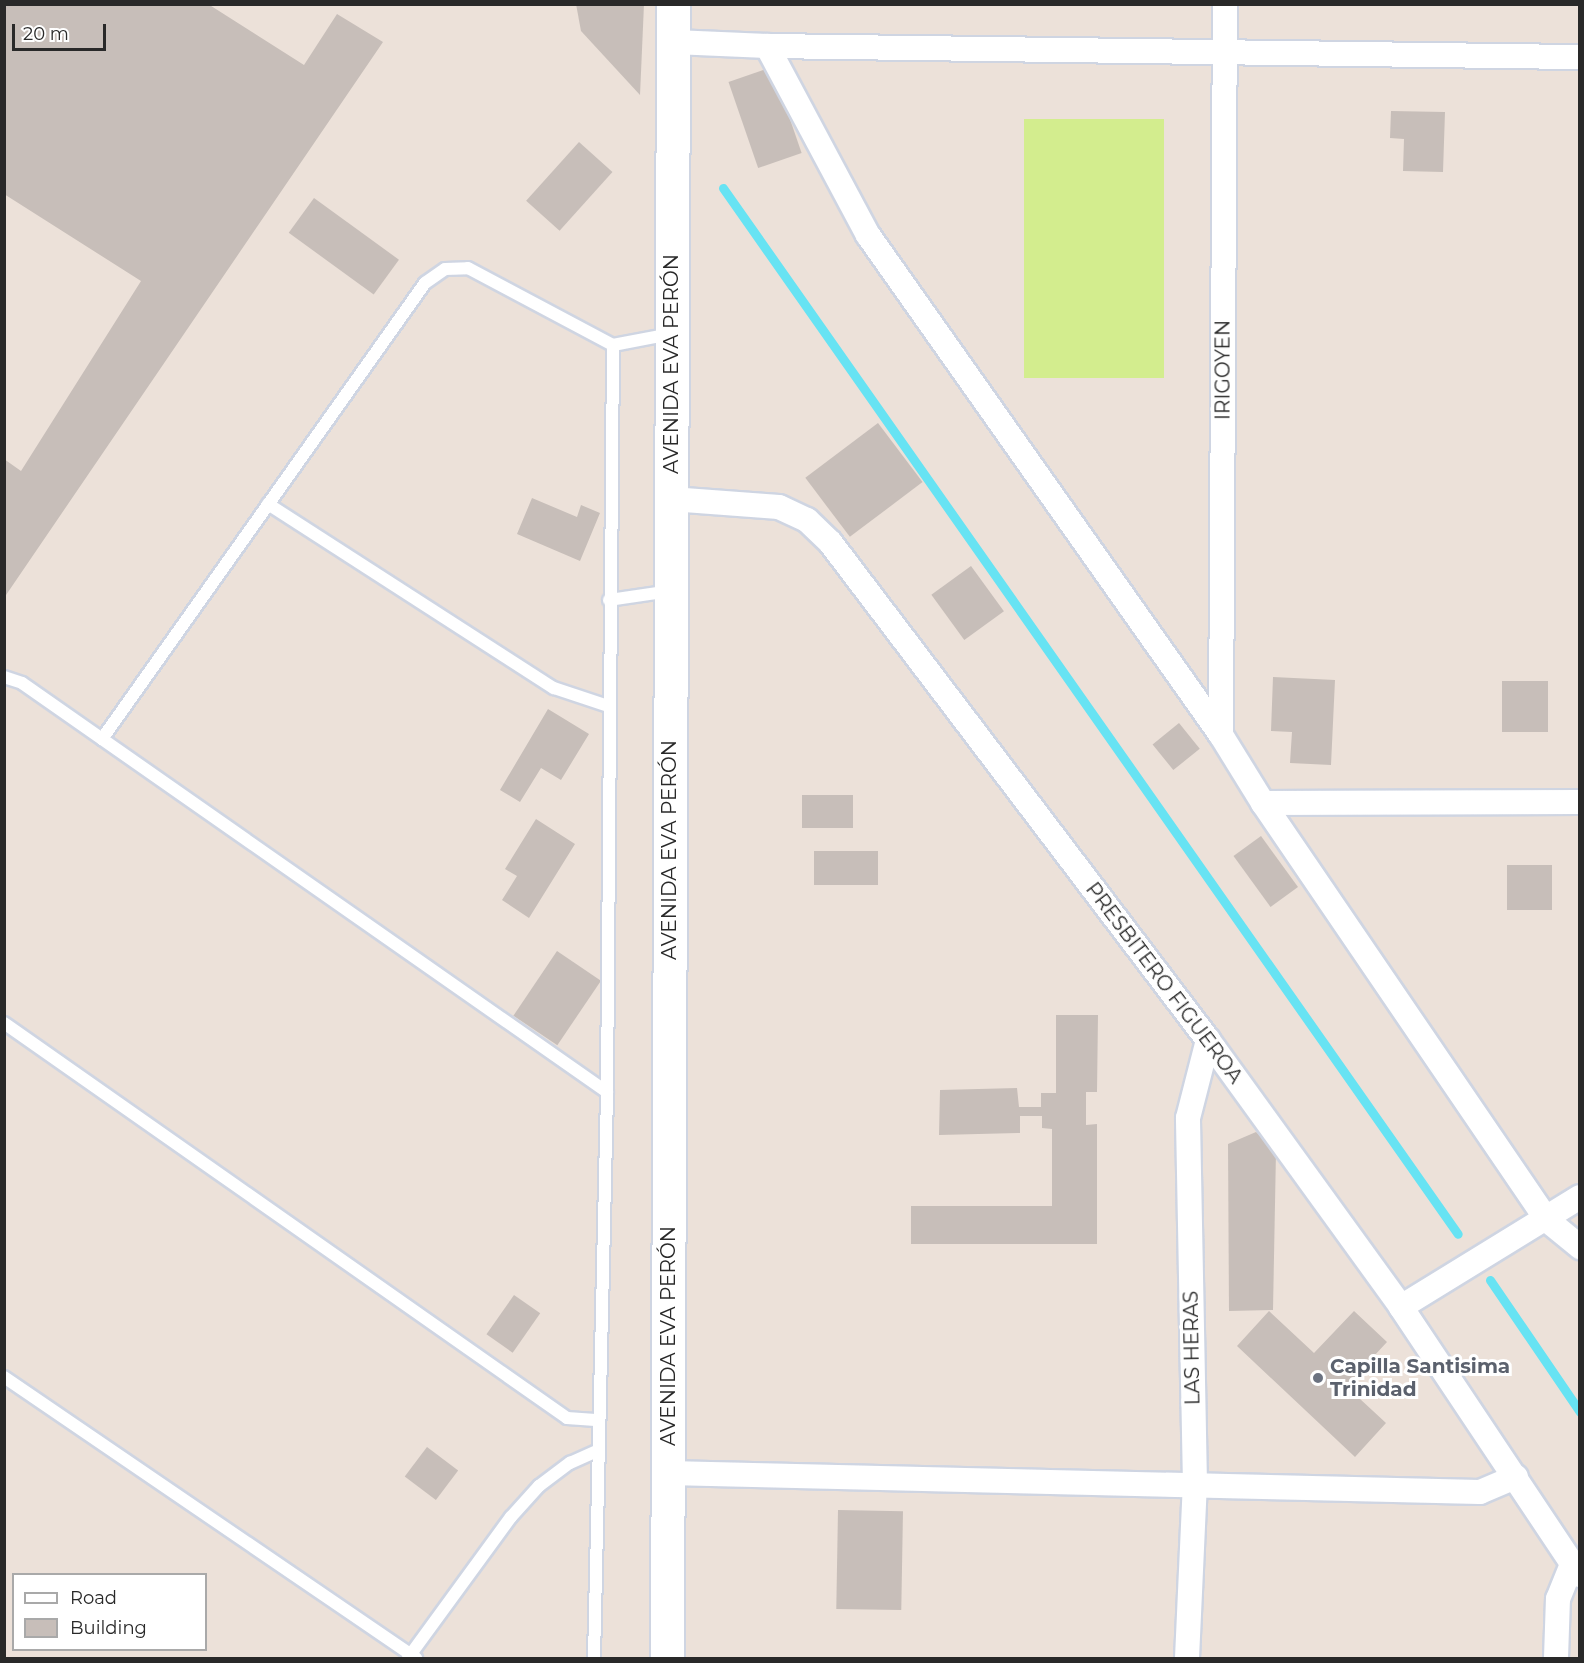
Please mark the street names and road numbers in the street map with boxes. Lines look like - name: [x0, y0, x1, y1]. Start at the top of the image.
- street label: AVENIDA EVA PERÓN: [659, 254, 683, 474]
- street label: IRIGOYEN: [1211, 320, 1235, 420]
- street label: AVENIDA EVA PERÓN: [657, 740, 681, 960]
- street label: PRESBITERO FIGUEROA: [1081, 878, 1247, 1088]
- street label: AVENIDA EVA PERÓN: [656, 1226, 680, 1446]
- street label: LAS HERAS: [1179, 1291, 1205, 1405]

